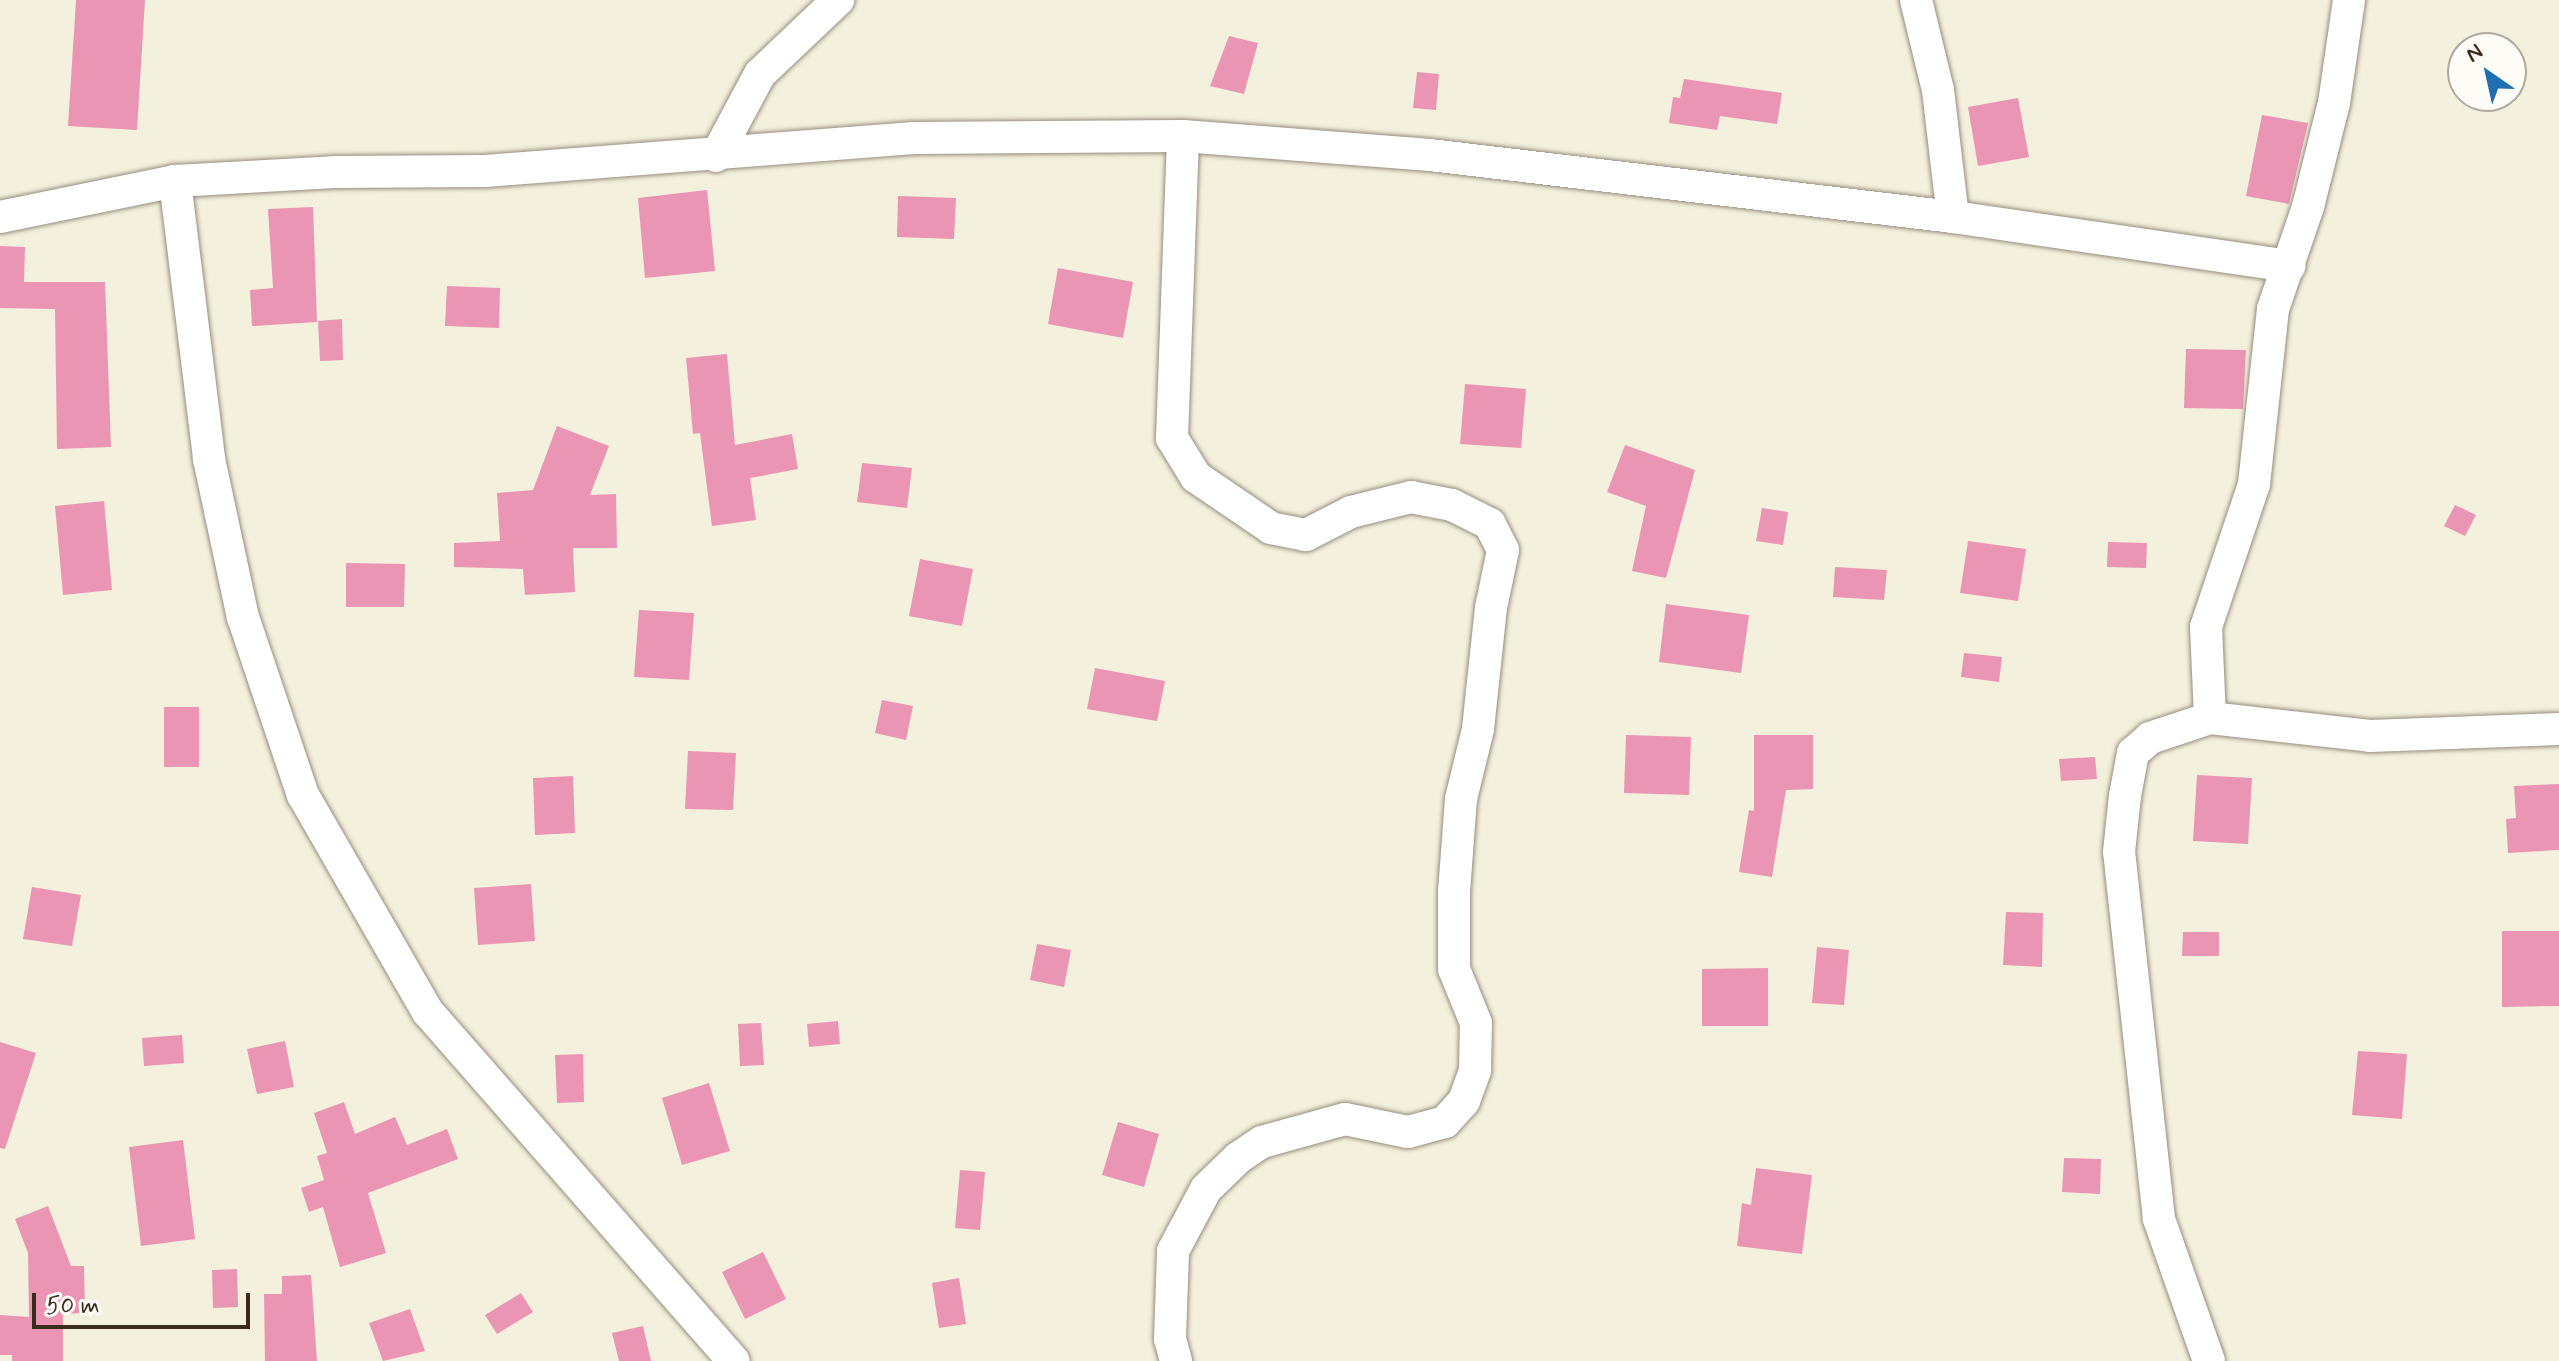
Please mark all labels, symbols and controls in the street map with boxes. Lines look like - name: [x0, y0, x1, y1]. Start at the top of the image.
- north arrow: [2447, 32, 2527, 112]
- text: N: [2461, 38, 2489, 69]
- scale bar: [36, 1277, 254, 1327]
- text: 50 m: [46, 1291, 100, 1322]

